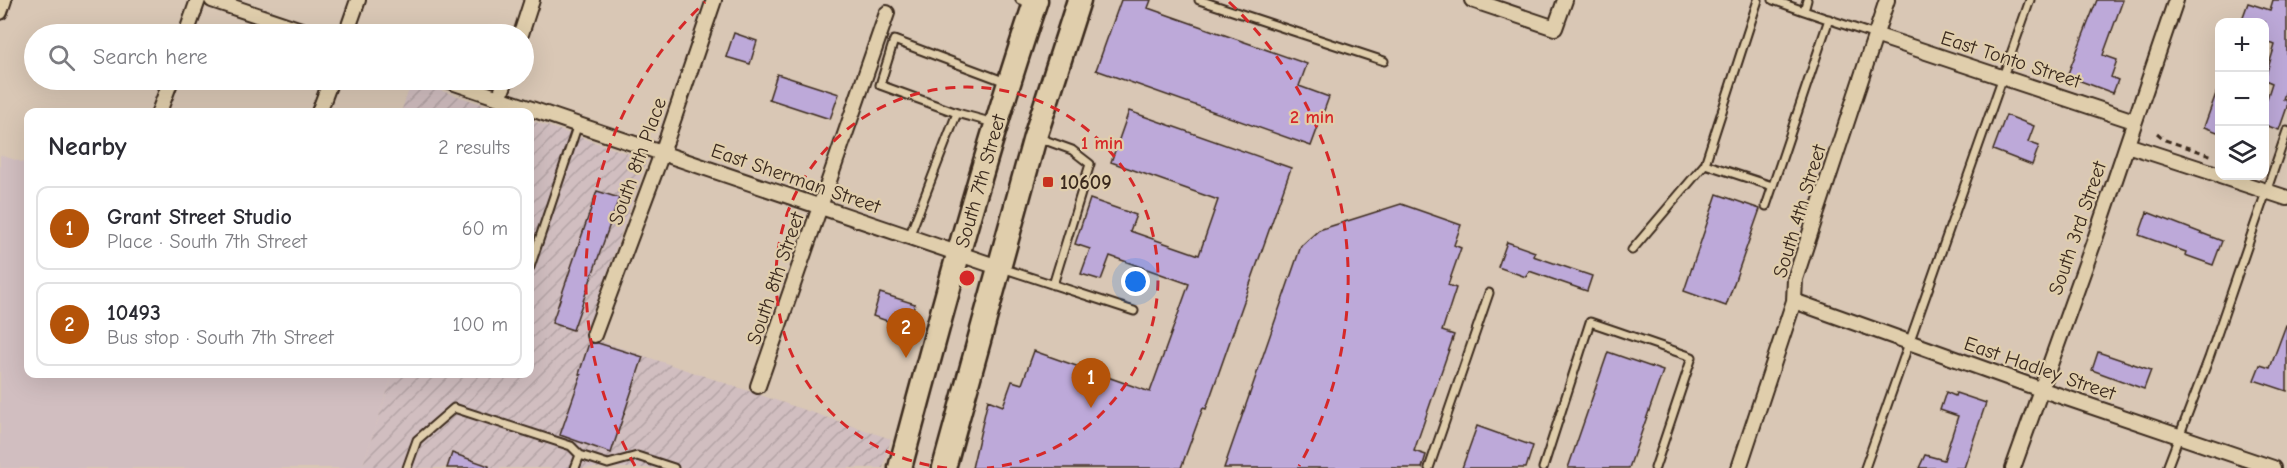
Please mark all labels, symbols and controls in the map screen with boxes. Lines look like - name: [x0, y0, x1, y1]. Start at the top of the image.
- map controls: [2215, 18, 2269, 180]
- button: +: [2215, 18, 2269, 72]
- search box: [24, 24, 534, 90]
- street label: East Tonto Street: [1938, 26, 2085, 93]
- icon: search: [45, 41, 78, 74]
- text: Search here: [93, 44, 208, 70]
- button: −: [2215, 72, 2269, 126]
- street label: South 8th Place: [604, 94, 671, 228]
- text: 2 min: [1290, 107, 1334, 128]
- street label: South 7th Street: [950, 111, 1011, 250]
- button: layers: [2215, 126, 2269, 180]
- text: Nearby: [48, 132, 127, 162]
- text: 1 min: [1081, 133, 1123, 154]
- text: 2 results: [438, 136, 510, 159]
- street label: East Sherman Street: [708, 139, 885, 219]
- street label: South 4th Street: [1768, 141, 1831, 280]
- street label: South 3rd Street: [2044, 157, 2112, 298]
- place label: 10609: [1060, 171, 1112, 194]
- marker: 10609: [1041, 175, 1055, 189]
- text: Grant Street Studio: [107, 204, 292, 230]
- street label: South 8th Street: [742, 208, 809, 347]
- text: 1: [66, 217, 73, 240]
- text: 60 m: [462, 217, 508, 240]
- text: Place · South 7th Street: [107, 230, 307, 253]
- your location: [1121, 267, 1150, 296]
- centre of rings: [957, 268, 977, 288]
- text: 10493: [107, 300, 161, 326]
- pin: 2: [886, 308, 926, 358]
- text: 2: [65, 313, 74, 336]
- text: 100 m: [453, 313, 508, 336]
- text: Bus stop · South 7th Street: [107, 326, 334, 349]
- street label: East Hadley Street: [1961, 332, 2120, 406]
- pin: 1: [1072, 358, 1110, 408]

